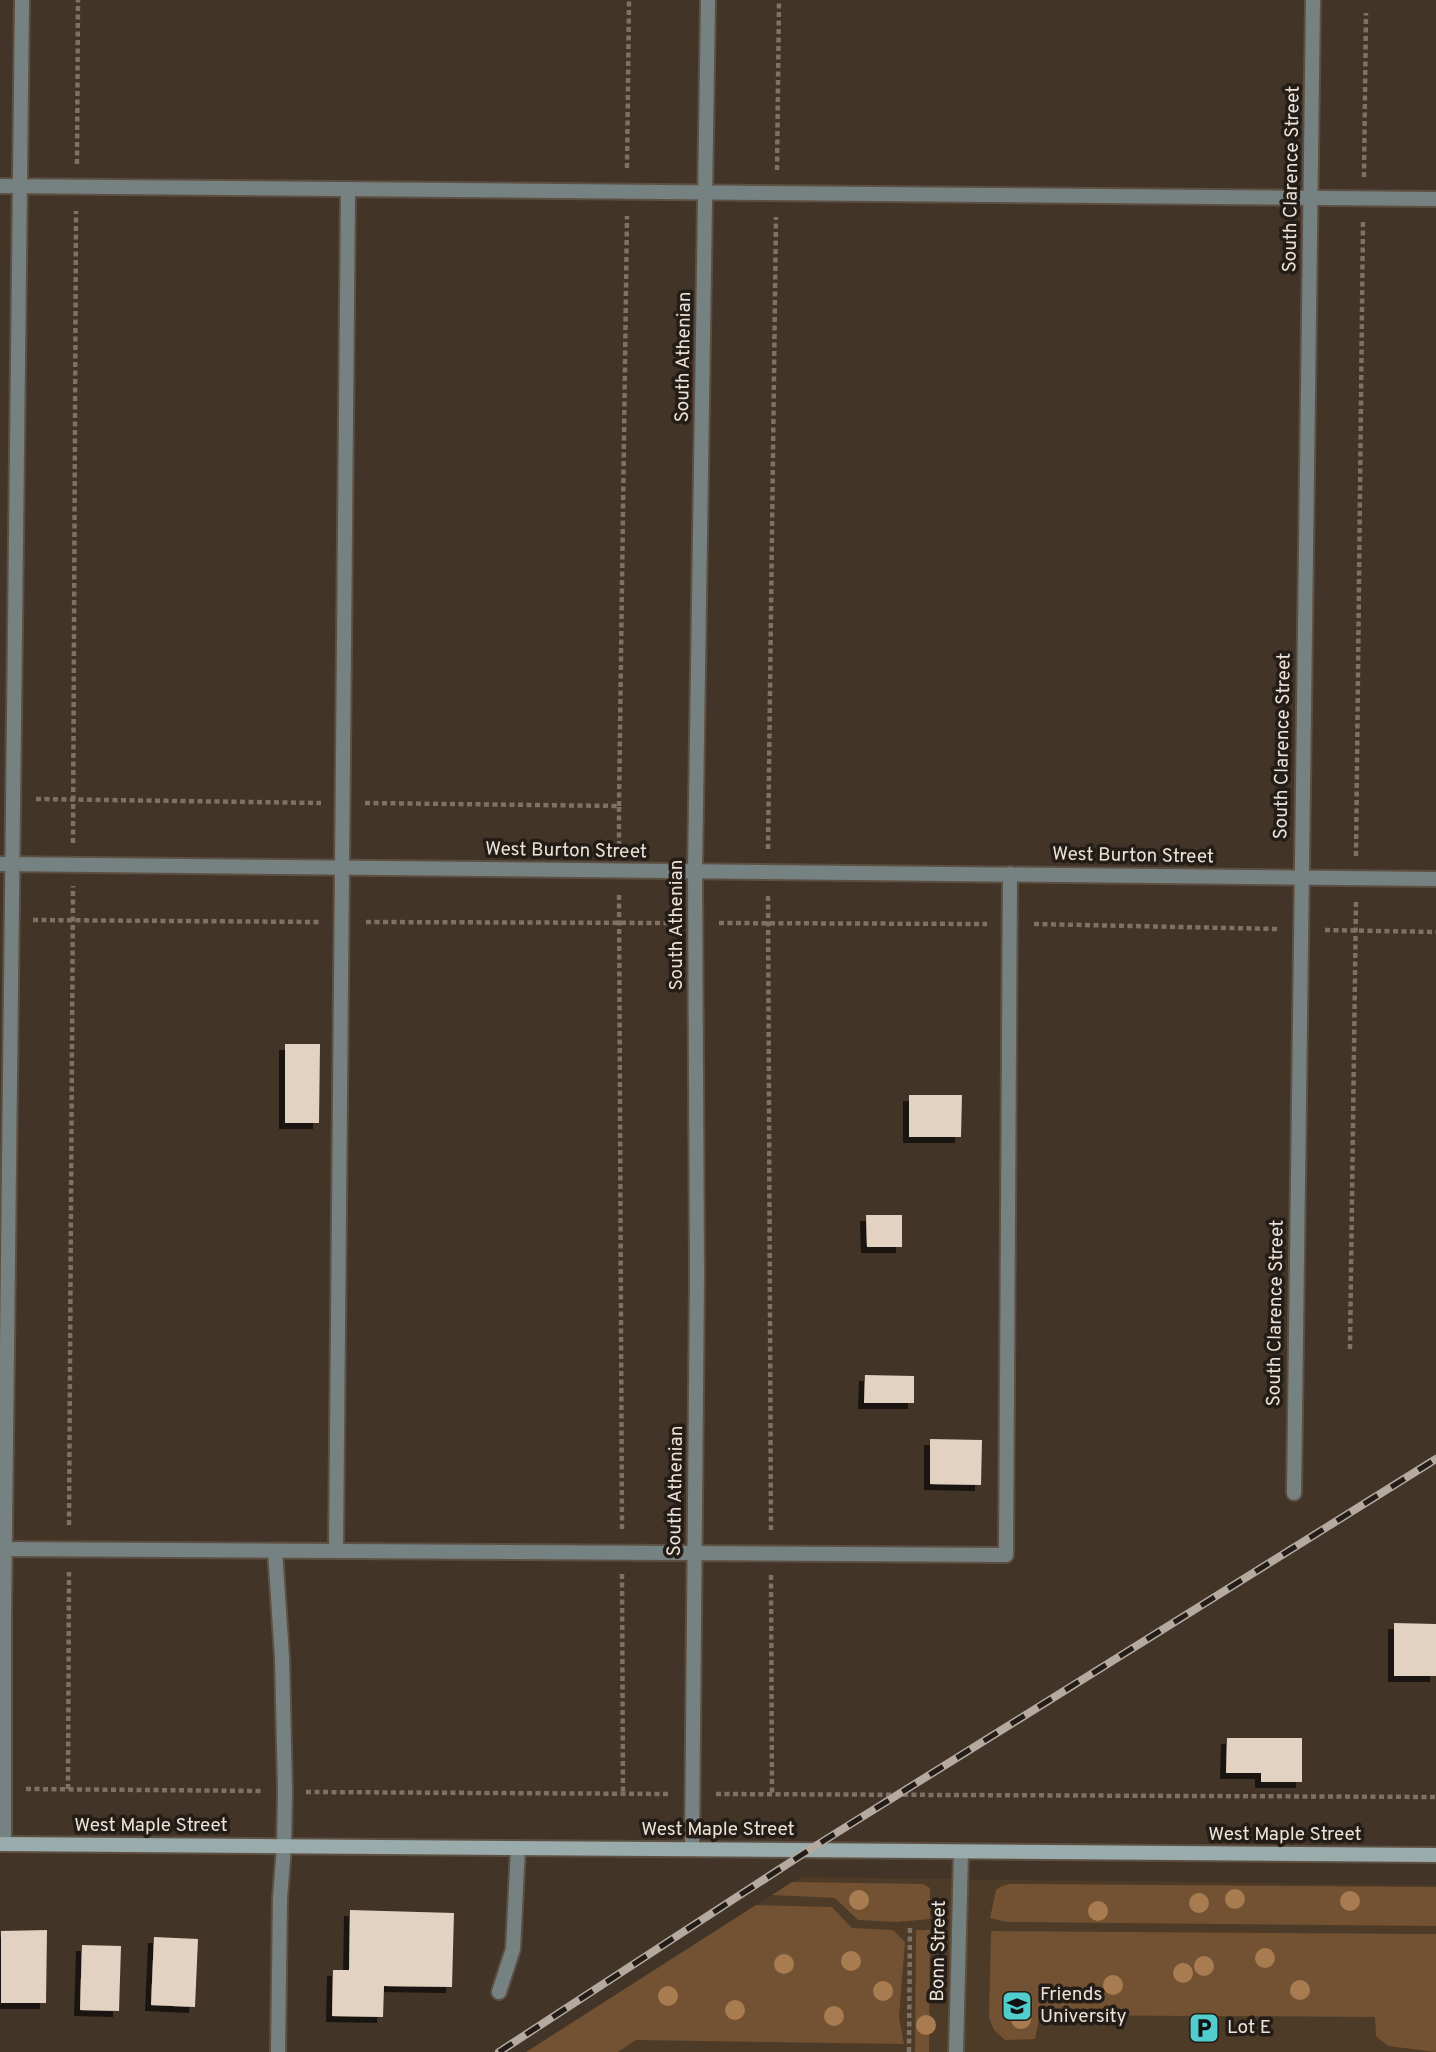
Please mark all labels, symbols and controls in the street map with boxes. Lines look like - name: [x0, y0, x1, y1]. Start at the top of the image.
- street label: South Clarence Street: [1278, 85, 1306, 273]
- street label: South Athenian: [671, 291, 697, 423]
- street label: South Clarence Street: [1269, 652, 1297, 840]
- street label: West Burton Street: [485, 838, 647, 864]
- street label: West Burton Street: [1052, 843, 1214, 869]
- street label: South Athenian: [665, 860, 689, 990]
- street label: South Clarence Street: [1262, 1219, 1290, 1407]
- street label: South Athenian: [663, 1425, 689, 1557]
- street label: West Maple Street: [74, 1814, 228, 1838]
- street label: West Maple Street: [641, 1818, 795, 1842]
- street label: West Maple Street: [1208, 1823, 1362, 1847]
- street label: Bonn Street: [926, 1900, 952, 2002]
- place label: Friends University: [1040, 1983, 1127, 2029]
- school or university icon: Friends University: [1000, 1989, 1034, 2023]
- parking icon: Lot E: [1187, 2011, 1221, 2045]
- place label: Lot E: [1227, 2016, 1271, 2040]

